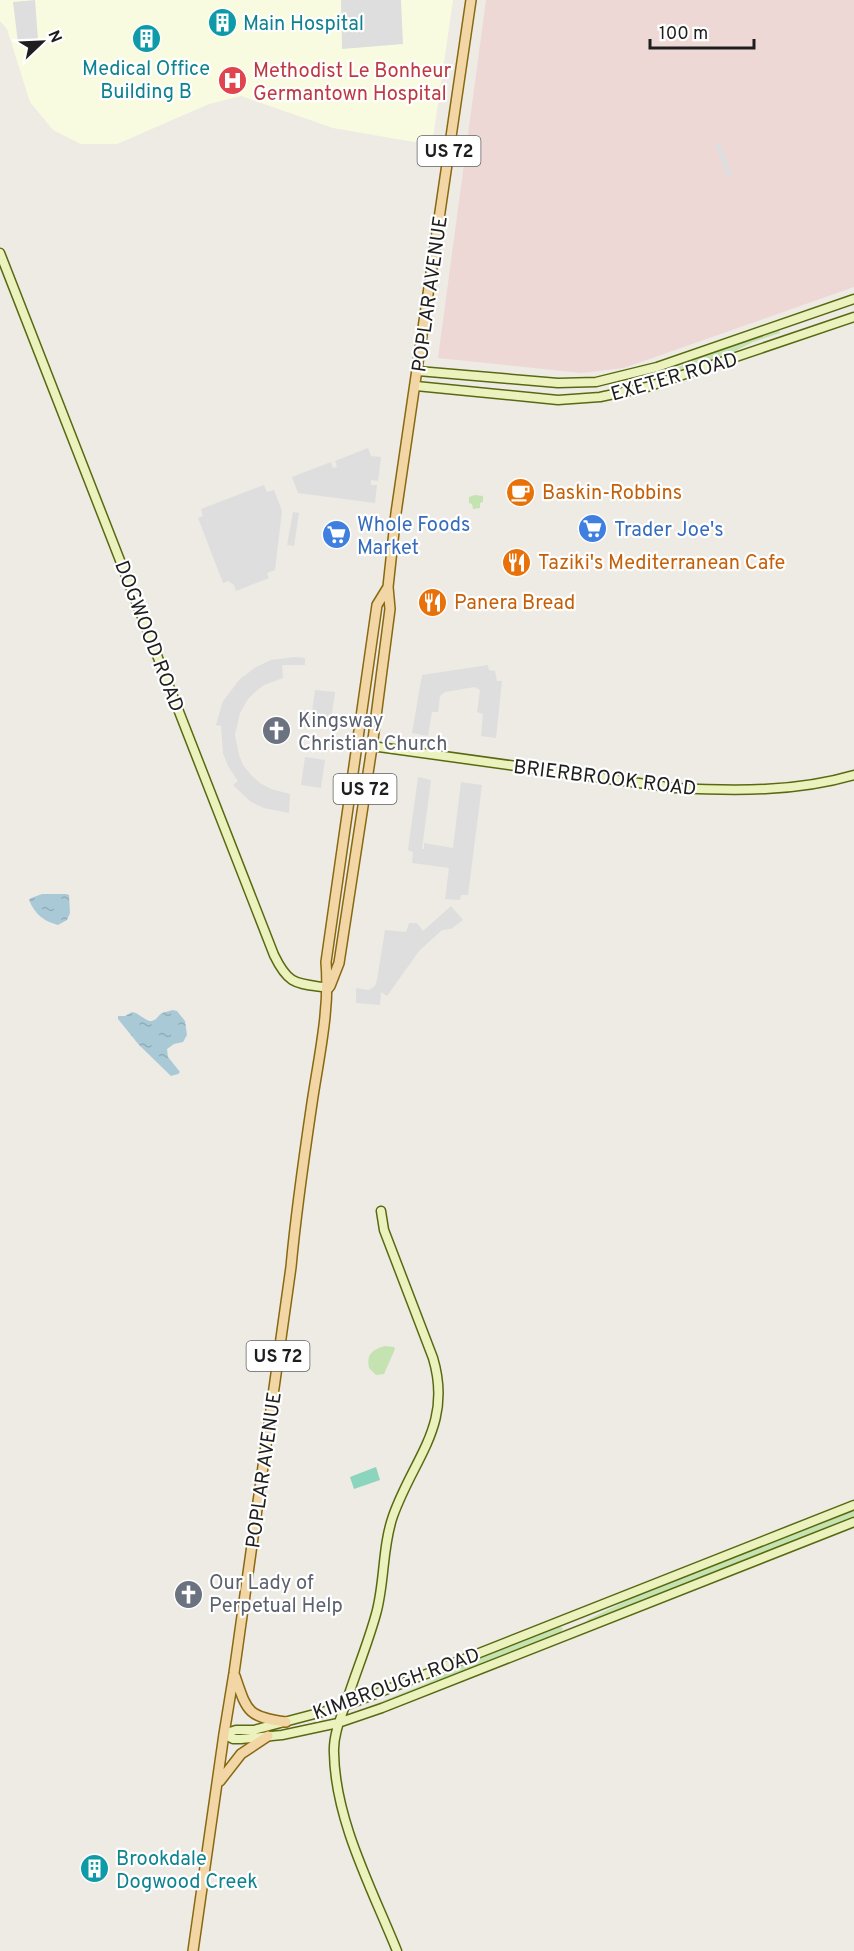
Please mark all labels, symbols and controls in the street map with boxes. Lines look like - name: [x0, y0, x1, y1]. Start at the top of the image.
- building icon: Main Hospital: [206, 7, 238, 39]
- north arrow: [12, 12, 72, 72]
- place label: Main Hospital: [243, 12, 364, 38]
- scale bar: [650, 12, 754, 50]
- building icon: Medical Office Building B: [130, 22, 162, 54]
- text: 100 m: [659, 23, 708, 46]
- text: N: [43, 28, 65, 46]
- place label: Medical Office Building B: [82, 57, 210, 106]
- place label: Methodist Le Bonheur Germantown Hospital: [253, 59, 452, 108]
- hospital icon: Methodist Le Bonheur Germantown Hospital: [216, 65, 248, 97]
- road number: US 72: [418, 136, 480, 166]
- street label: POPLAR AVENUE: [407, 214, 455, 374]
- street label: EXETER ROAD: [608, 347, 741, 408]
- cafe icon: Baskin-Robbins: [505, 476, 537, 508]
- place label: Baskin-Robbins: [542, 481, 682, 507]
- place label: Whole Foods Market: [357, 513, 470, 562]
- supermarket icon: Trader Joe's: [577, 513, 609, 545]
- place label: Trader Joe's: [614, 518, 724, 544]
- supermarket icon: Whole Foods Market: [320, 519, 352, 551]
- restaurant icon: Taziki's Mediterranean Cafe: [501, 546, 533, 578]
- place label: Taziki's Mediterranean Cafe: [538, 551, 785, 577]
- street label: DOGWOOD ROAD: [107, 557, 189, 716]
- restaurant icon: Panera Bread: [417, 586, 449, 618]
- place label: Panera Bread: [454, 591, 575, 617]
- place label: Kingsway Christian Church: [298, 709, 448, 758]
- church icon: Kingsway Christian Church: [261, 715, 293, 747]
- street label: BRIERBROOK ROAD: [512, 755, 698, 803]
- road number: US 72: [334, 774, 397, 804]
- road number: US 72: [246, 1341, 310, 1371]
- street label: POPLAR AVENUE: [241, 1390, 289, 1550]
- place label: Our Lady of Perpetual Help: [209, 1571, 343, 1620]
- church icon: Our Lady of Perpetual Help: [172, 1578, 204, 1610]
- street label: KIMBROUGH ROAD: [310, 1643, 484, 1727]
- place label: Brookdale Dogwood Creek: [116, 1847, 258, 1896]
- building icon: Brookdale Dogwood Creek: [79, 1853, 111, 1885]

